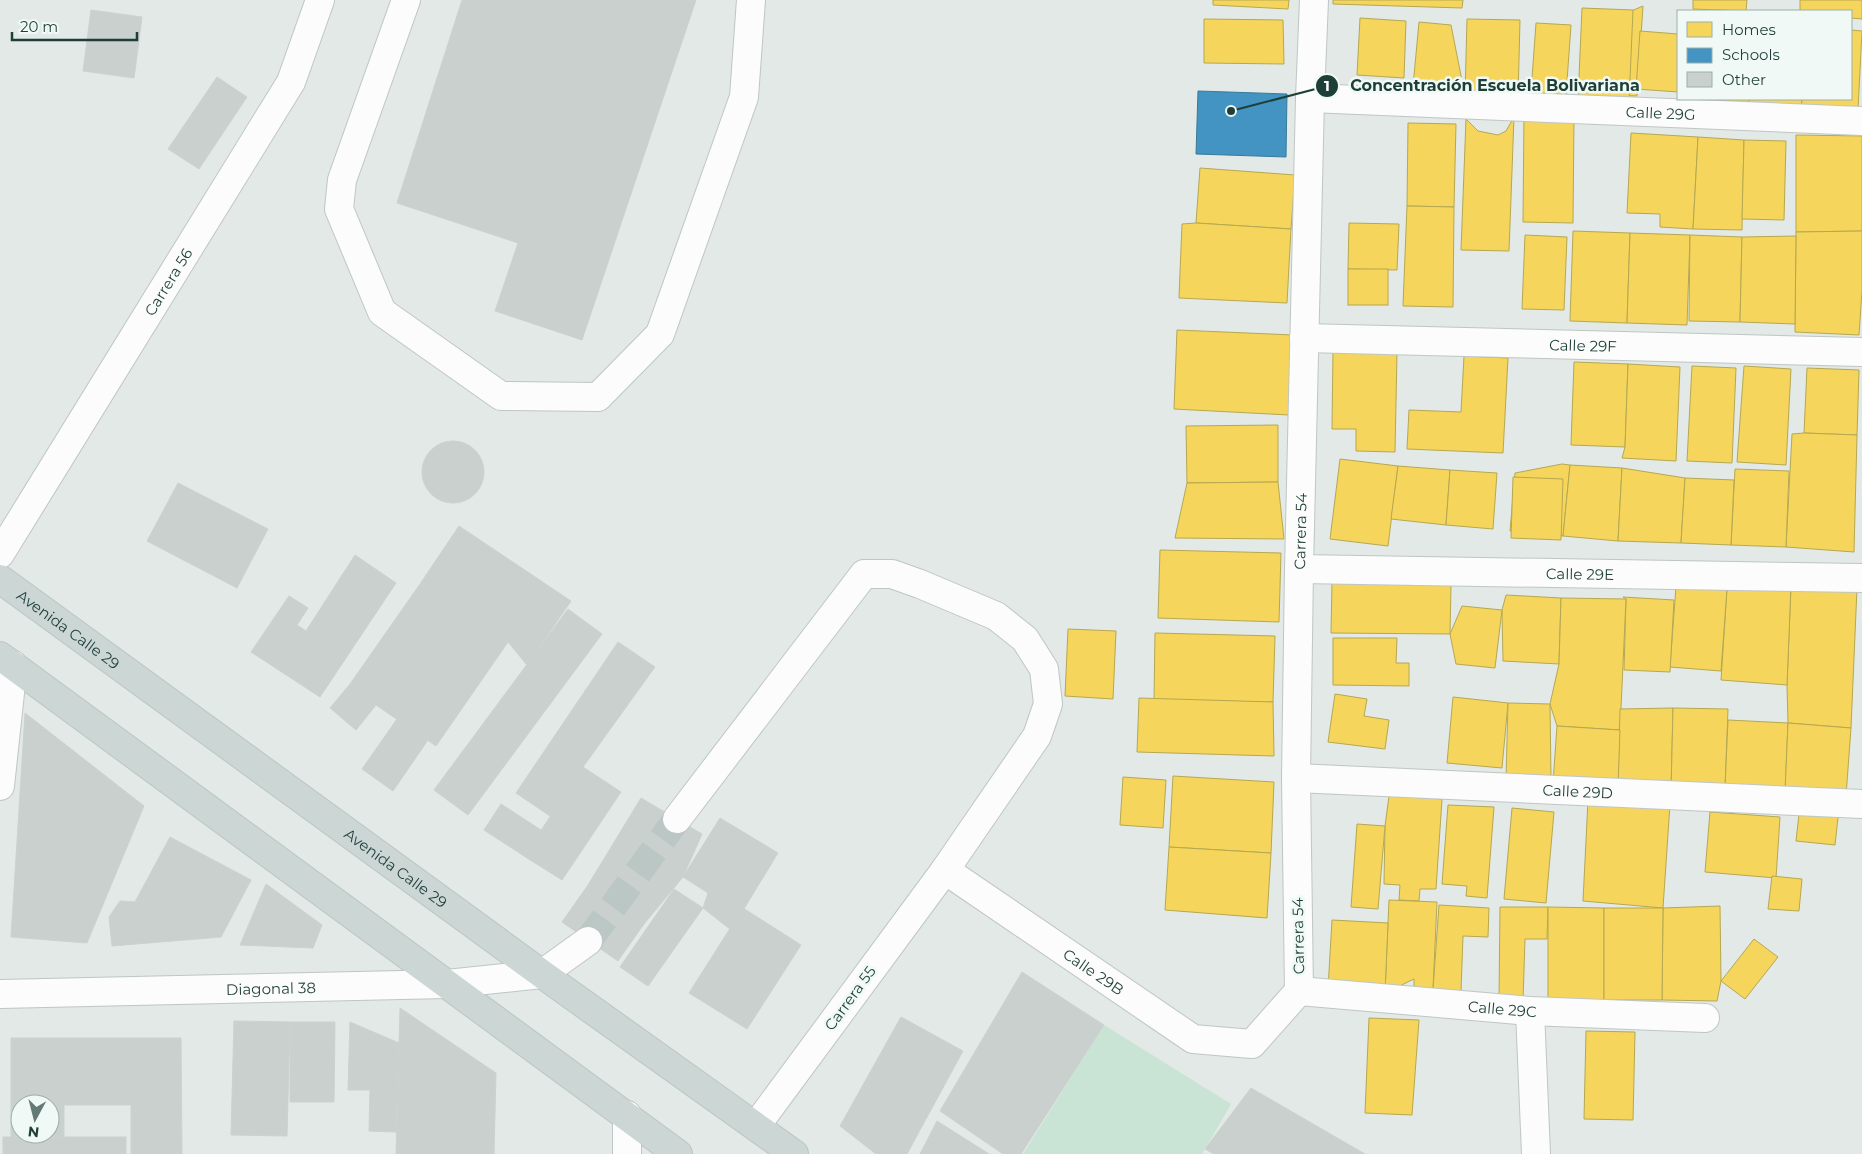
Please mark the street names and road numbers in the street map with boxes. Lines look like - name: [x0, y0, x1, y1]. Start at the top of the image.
- street label: Calle 29G: [1625, 102, 1696, 124]
- street label: Carrera 56: [140, 244, 196, 319]
- street label: Calle 29F: [1549, 335, 1617, 355]
- street label: Carrera 54: [1289, 493, 1310, 570]
- street label: Calle 29E: [1546, 563, 1614, 584]
- street label: Avenida Calle 29: [14, 585, 124, 673]
- street label: Calle 29D: [1542, 780, 1613, 802]
- street label: Avenida Calle 29: [341, 824, 451, 911]
- street label: Carrera 54: [1288, 897, 1308, 975]
- street label: Calle 29B: [1060, 944, 1128, 999]
- street label: Carrera 55: [820, 962, 880, 1034]
- street label: Diagonal 38: [226, 977, 316, 998]
- street label: Calle 29C: [1467, 996, 1537, 1021]

